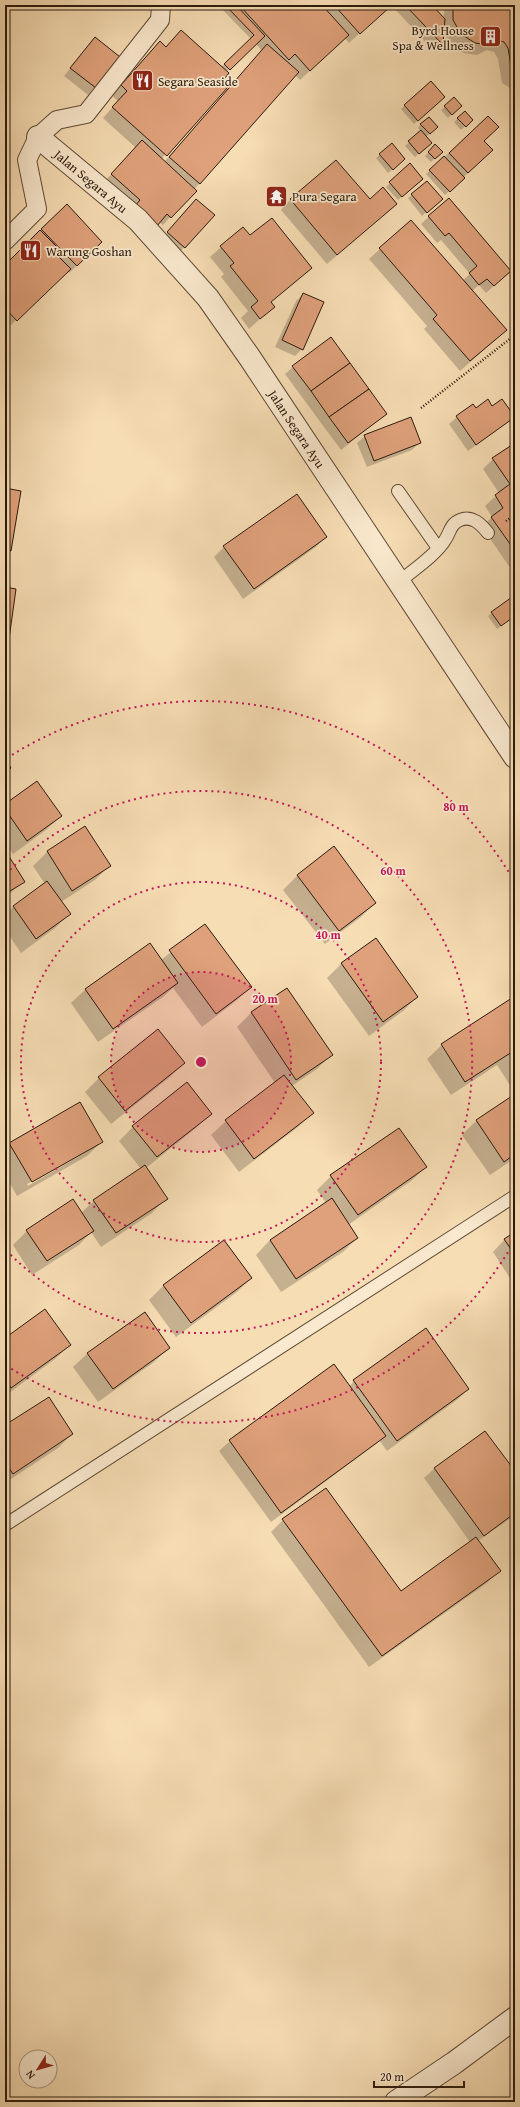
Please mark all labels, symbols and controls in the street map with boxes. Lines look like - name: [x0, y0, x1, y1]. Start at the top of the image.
- place label: Byrd House Spa & Wellness: [392, 21, 474, 55]
- building icon: Byrd House Spa & Wellness: [477, 24, 503, 50]
- restaurant icon: Segara Seaside: [129, 68, 155, 94]
- place label: Segara Seaside: [158, 72, 238, 91]
- street label: Jalan Segara Ayu: [48, 144, 132, 218]
- temple icon: Pura Segara: [263, 183, 289, 209]
- place label: Pura Segara: [292, 187, 358, 206]
- restaurant icon: Warung Goshan: [18, 238, 44, 264]
- place label: Warung Goshan: [46, 242, 133, 261]
- street label: Jalan Segara Ayu: [263, 385, 330, 472]
- text: 80 m: [443, 798, 469, 815]
- text: 60 m: [380, 862, 406, 879]
- text: 40 m: [315, 926, 341, 943]
- text: 20 m: [252, 990, 278, 1007]
- centre of rings: [194, 1055, 208, 1069]
- north arrow: [18, 2049, 58, 2089]
- scale bar: [374, 2063, 464, 2089]
- text: N: [21, 2067, 39, 2083]
- text: 20 m: [380, 2068, 404, 2085]

